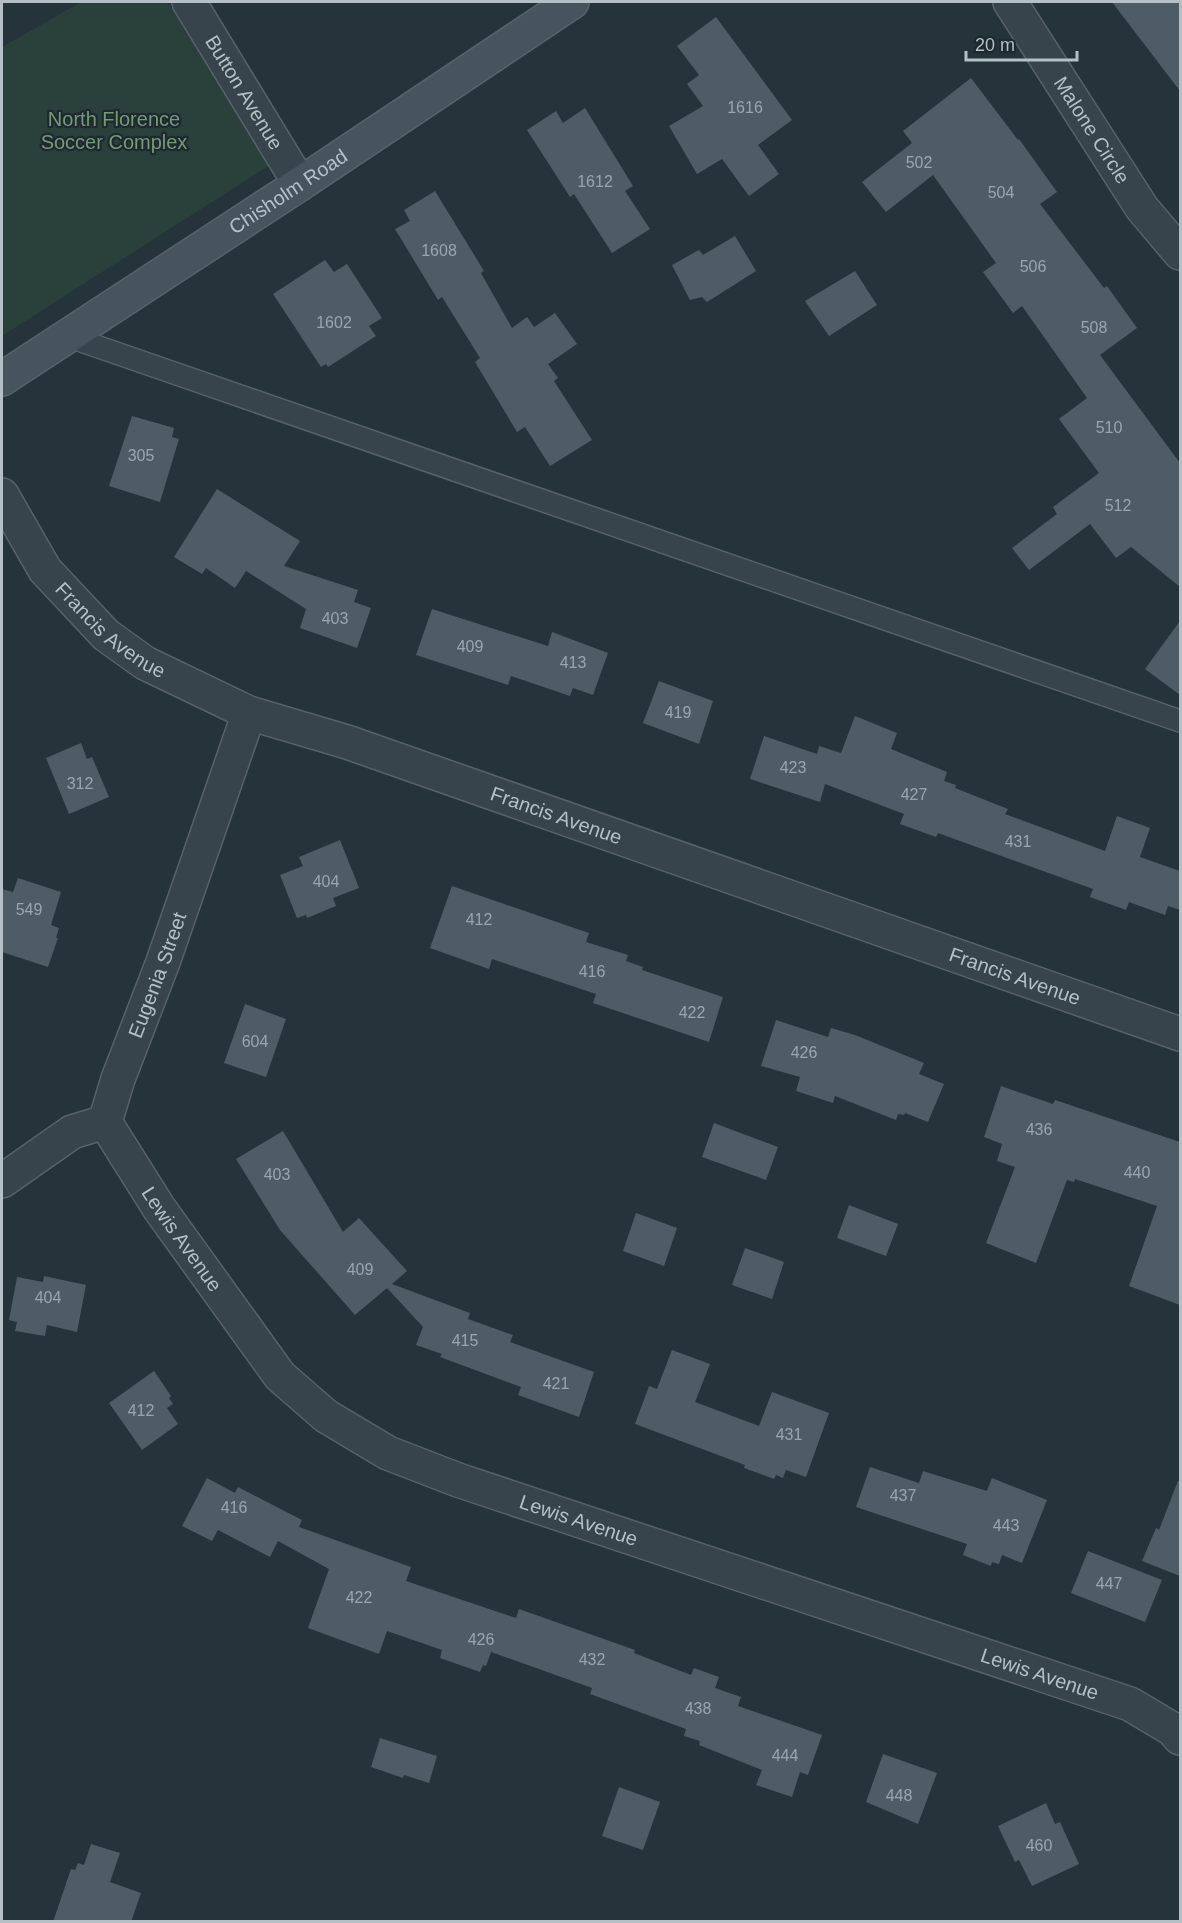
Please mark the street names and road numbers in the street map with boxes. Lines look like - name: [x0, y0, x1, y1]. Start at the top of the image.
- street label: Button Avenue: [201, 31, 287, 154]
- street label: Malone Circle: [1050, 73, 1134, 187]
- street label: Chisholm Road: [225, 145, 351, 238]
- street label: Francis Avenue: [51, 578, 169, 682]
- street label: Francis Avenue: [488, 782, 625, 849]
- street label: Eugenia Street: [124, 909, 191, 1041]
- street label: Francis Avenue: [946, 943, 1083, 1009]
- street label: Lewis Avenue: [137, 1183, 226, 1296]
- street label: Lewis Avenue: [517, 1490, 641, 1550]
- street label: Lewis Avenue: [978, 1644, 1102, 1704]

